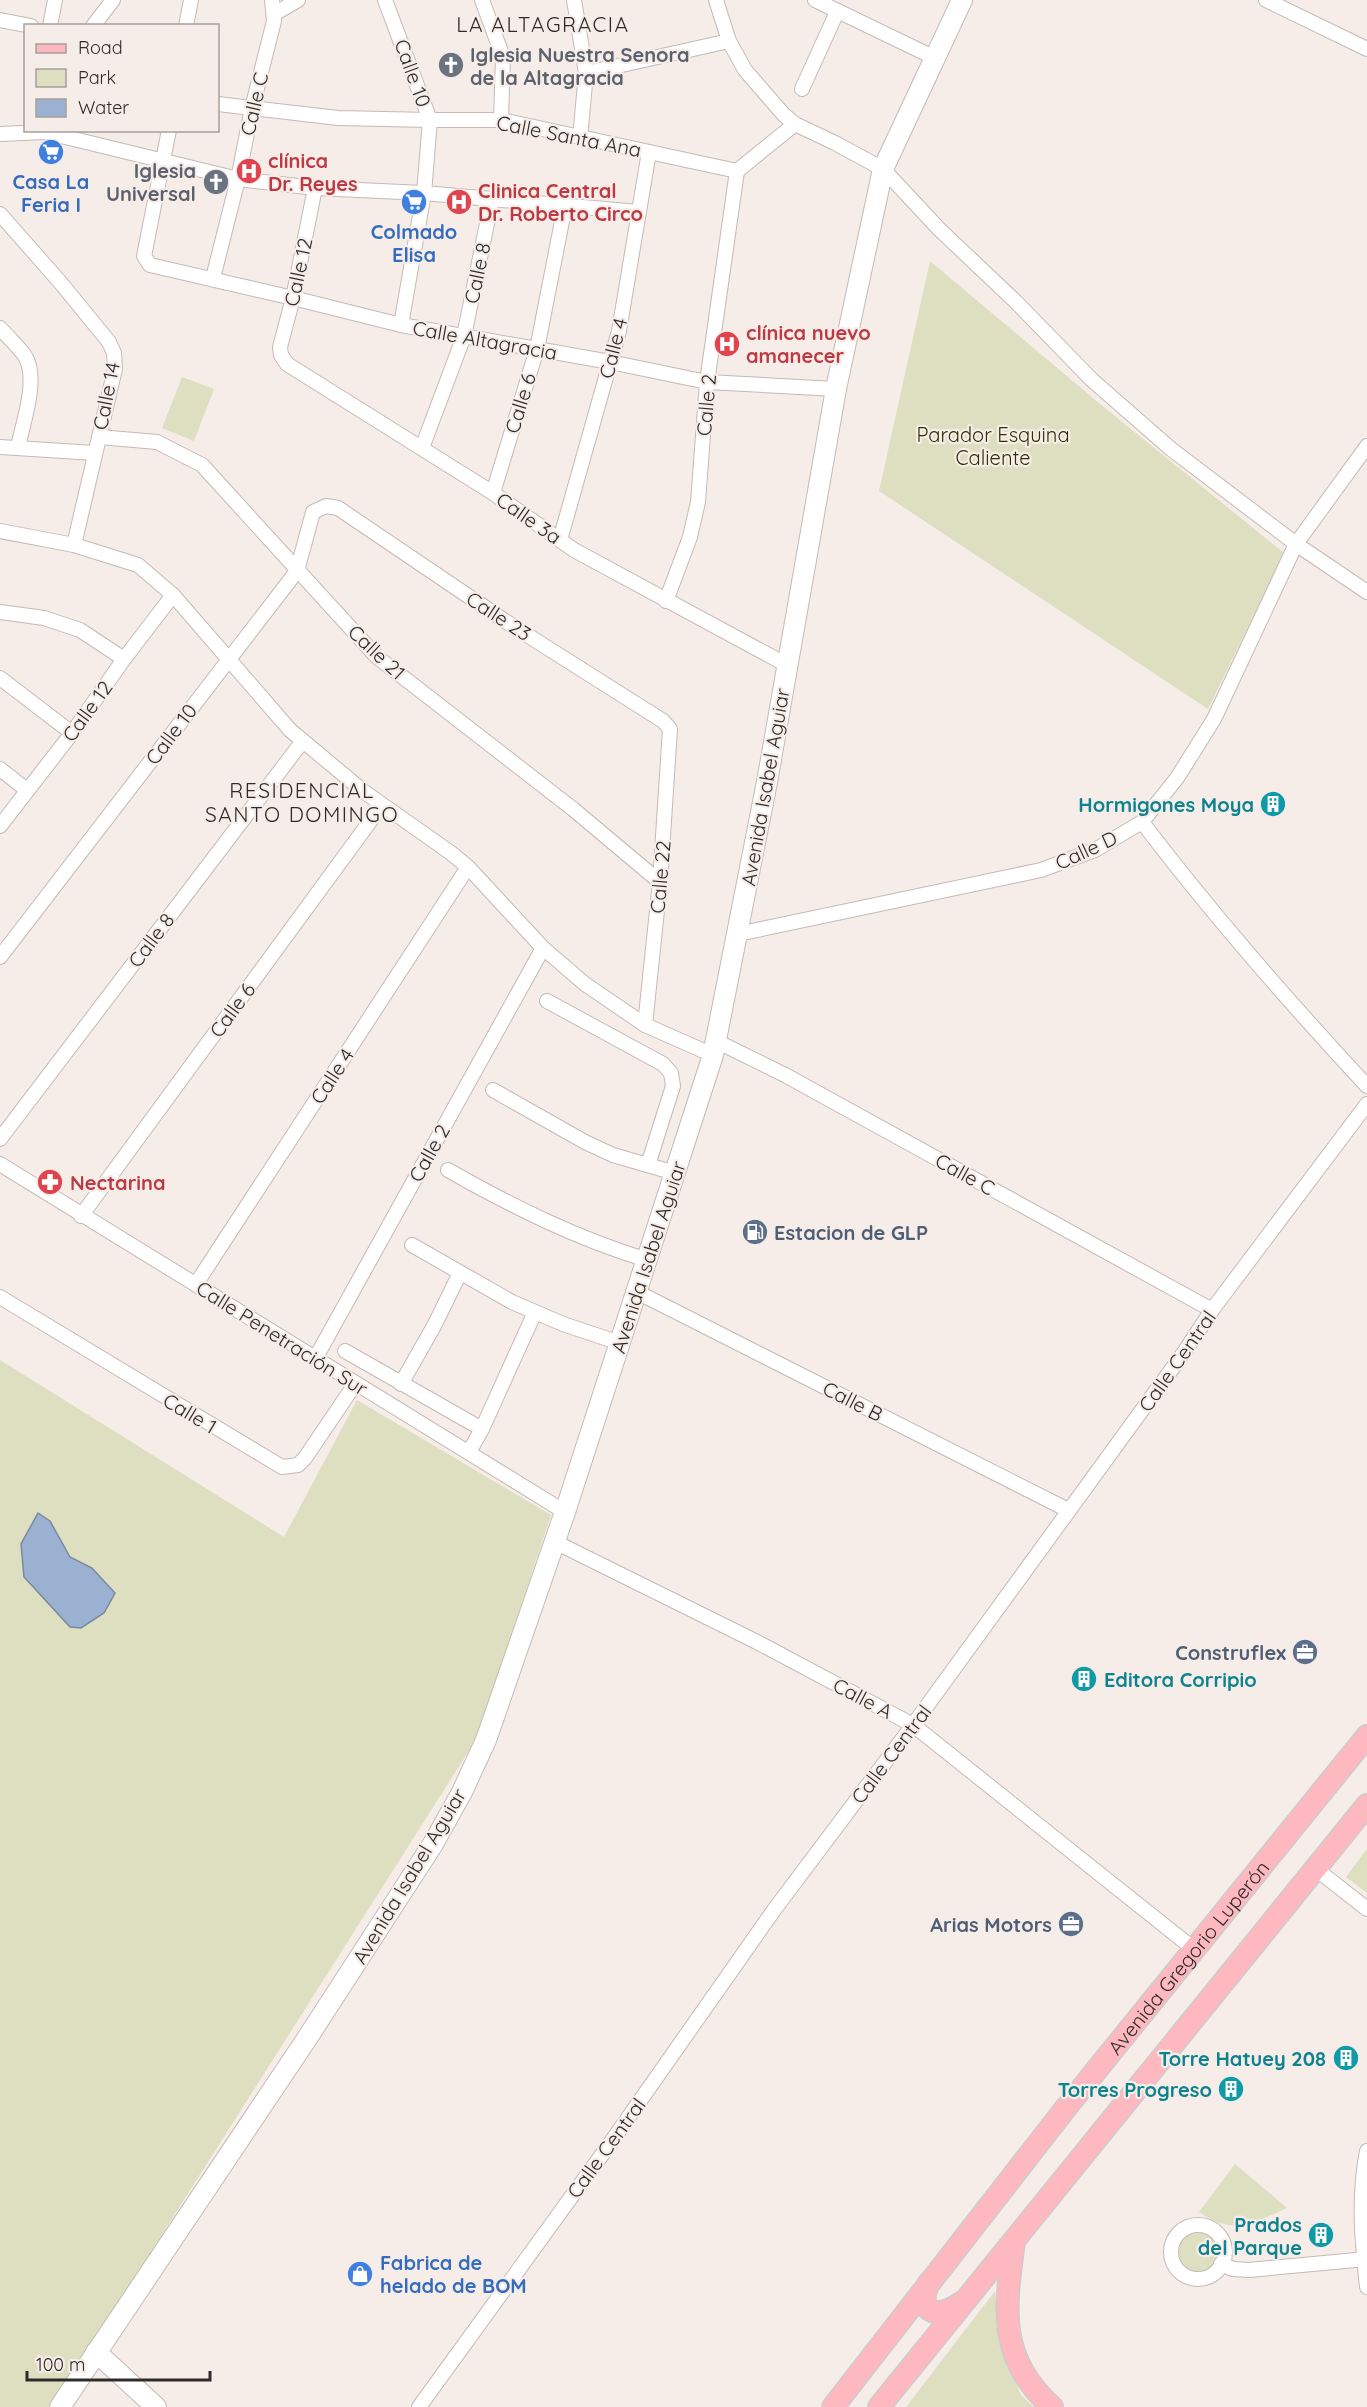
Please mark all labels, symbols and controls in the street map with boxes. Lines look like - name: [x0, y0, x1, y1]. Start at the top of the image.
- district label: LA ALTAGRACIA: [456, 11, 630, 37]
- legend: [24, 24, 219, 132]
- text: Road: [78, 36, 123, 59]
- street label: Calle 10: [389, 36, 437, 110]
- place label: Iglesia Nuestra Senora de la Altagracia: [470, 42, 690, 90]
- church icon: Iglesia Nuestra Senora de la Altagracia: [436, 50, 466, 80]
- text: Park: [78, 66, 116, 89]
- street label: Calle C: [235, 70, 273, 138]
- text: Water: [78, 96, 129, 119]
- street label: Calle Santa Ana: [495, 110, 643, 162]
- supermarket icon: Casa La Feria I: [36, 137, 66, 167]
- place label: clínica Dr. Reyes: [268, 148, 358, 196]
- hospital icon: clínica Dr. Reyes: [234, 156, 264, 186]
- place label: Iglesia Universal: [106, 158, 196, 206]
- church icon: Iglesia Universal: [201, 167, 231, 197]
- place label: Casa La Feria I: [13, 169, 89, 217]
- place label: Clinica Central Dr. Roberto Circo: [478, 178, 643, 226]
- supermarket icon: Colmado Elisa: [399, 187, 429, 217]
- hospital icon: Clinica Central Dr. Roberto Circo: [444, 187, 474, 217]
- place label: Colmado Elisa: [371, 219, 457, 267]
- street label: Calle 12: [279, 235, 317, 309]
- street label: Calle 8: [458, 240, 496, 306]
- street label: Calle Altagracia: [411, 315, 559, 365]
- street label: Calle 4: [593, 315, 633, 381]
- place label: clínica nuevo amanecer: [746, 320, 871, 368]
- hospital icon: clínica nuevo amanecer: [712, 329, 742, 359]
- street label: Calle 14: [87, 360, 125, 432]
- street label: Calle 6: [499, 370, 541, 436]
- street label: Calle 2: [691, 373, 721, 437]
- park label: Parador Esquina Caliente: [916, 422, 1070, 470]
- street label: Calle 3a: [492, 487, 566, 549]
- street label: Calle 23: [462, 586, 536, 646]
- street label: Calle 21: [343, 619, 411, 685]
- street label: Calle 12: [56, 676, 118, 746]
- street label: Avenida Isabel Aguiar: [735, 686, 795, 888]
- street label: Calle 10: [140, 698, 202, 770]
- district label: RESIDENCIAL SANTO DOMINGO: [205, 777, 399, 827]
- building icon: Hormigones Moya: [1258, 789, 1288, 819]
- place label: Hormigones Moya: [1078, 792, 1254, 817]
- street label: Calle D: [1051, 825, 1121, 875]
- street label: Calle 22: [644, 839, 676, 915]
- street label: Calle 8: [122, 908, 180, 972]
- street label: Calle 6: [204, 978, 260, 1042]
- street label: Calle 4: [305, 1043, 359, 1109]
- street label: Calle 2: [403, 1120, 455, 1186]
- street label: Calle C: [931, 1148, 999, 1200]
- street label: Avenida Isabel Aguiar: [605, 1157, 691, 1356]
- pharmacy icon: Nectarina: [35, 1167, 65, 1197]
- place label: Nectarina: [70, 1170, 166, 1195]
- fuel station icon: Estacion de GLP: [740, 1217, 770, 1247]
- place label: Estacion de GLP: [774, 1220, 928, 1245]
- street label: Calle Penetración Sur: [192, 1275, 373, 1401]
- street label: Calle Central: [1133, 1306, 1221, 1416]
- street label: Calle B: [819, 1375, 887, 1427]
- street label: Calle 1: [159, 1387, 221, 1439]
- office icon: Construflex: [1290, 1637, 1320, 1667]
- place label: Construflex: [1175, 1640, 1286, 1665]
- building icon: Editora Corripio: [1069, 1664, 1099, 1694]
- place label: Editora Corripio: [1104, 1667, 1257, 1692]
- street label: Calle A: [829, 1672, 897, 1724]
- street label: Calle Central: [846, 1699, 936, 1809]
- street label: Avenida Isabel Aguiar: [347, 1783, 472, 1968]
- street label: Avenida Gregorio Luperón: [1102, 1855, 1274, 2059]
- office icon: Arias Motors: [1056, 1909, 1086, 1939]
- place label: Arias Motors: [930, 1912, 1052, 1937]
- building icon: Torre Hatuey 208: [1331, 2043, 1361, 2073]
- place label: Torre Hatuey 208: [1159, 2046, 1326, 2071]
- building icon: Torres Progreso: [1216, 2074, 1246, 2104]
- place label: Torres Progreso: [1058, 2077, 1212, 2102]
- street label: Calle Central: [561, 2093, 651, 2203]
- place label: Prados del Parque: [1198, 2212, 1302, 2260]
- building icon: Prados del Parque: [1306, 2220, 1336, 2250]
- place label: Fabrica de helado de BOM: [380, 2250, 527, 2298]
- shop icon: Fabrica de helado de BOM: [345, 2259, 375, 2289]
- scale bar: [27, 2344, 210, 2382]
- text: 100 m: [36, 2353, 85, 2376]

